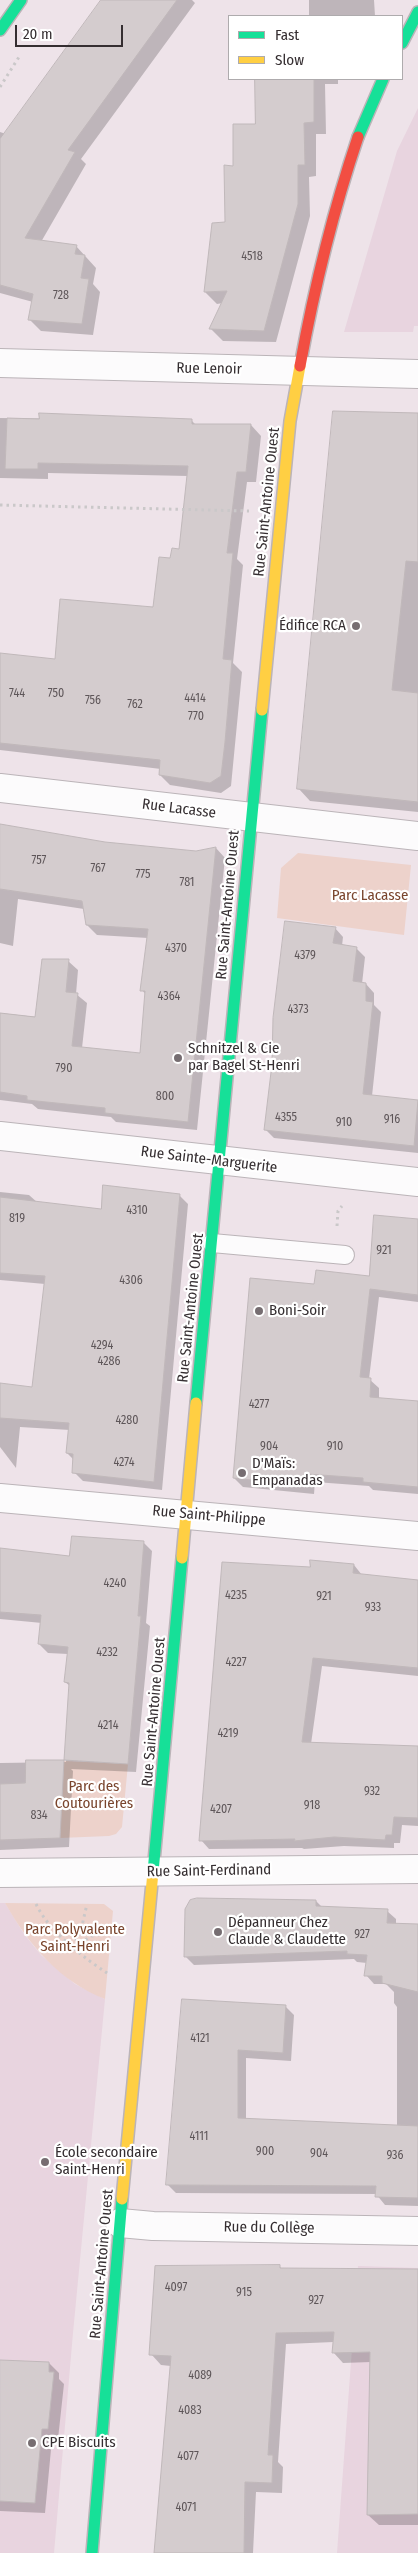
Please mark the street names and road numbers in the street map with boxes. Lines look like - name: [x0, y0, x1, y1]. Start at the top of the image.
- street label: Rue Lenoir: [176, 359, 242, 379]
- street label: Rue Saint-Antoine Ouest: [250, 426, 284, 578]
- street label: Rue Lacasse: [141, 796, 217, 822]
- street label: Rue Saint-Antoine Ouest: [212, 829, 244, 981]
- street label: Rue Sainte-Marguerite: [140, 1143, 278, 1177]
- street label: Rue Saint-Antoine Ouest: [174, 1232, 208, 1384]
- street label: Rue Saint-Philippe: [152, 1502, 266, 1530]
- street label: Rue Saint-Antoine Ouest: [138, 1636, 170, 1788]
- street label: Rue Saint-Ferdinand: [147, 1861, 271, 1881]
- street label: Rue Saint-Antoine Ouest: [86, 2188, 118, 2340]
- street label: Rue du Collège: [223, 2218, 315, 2238]

